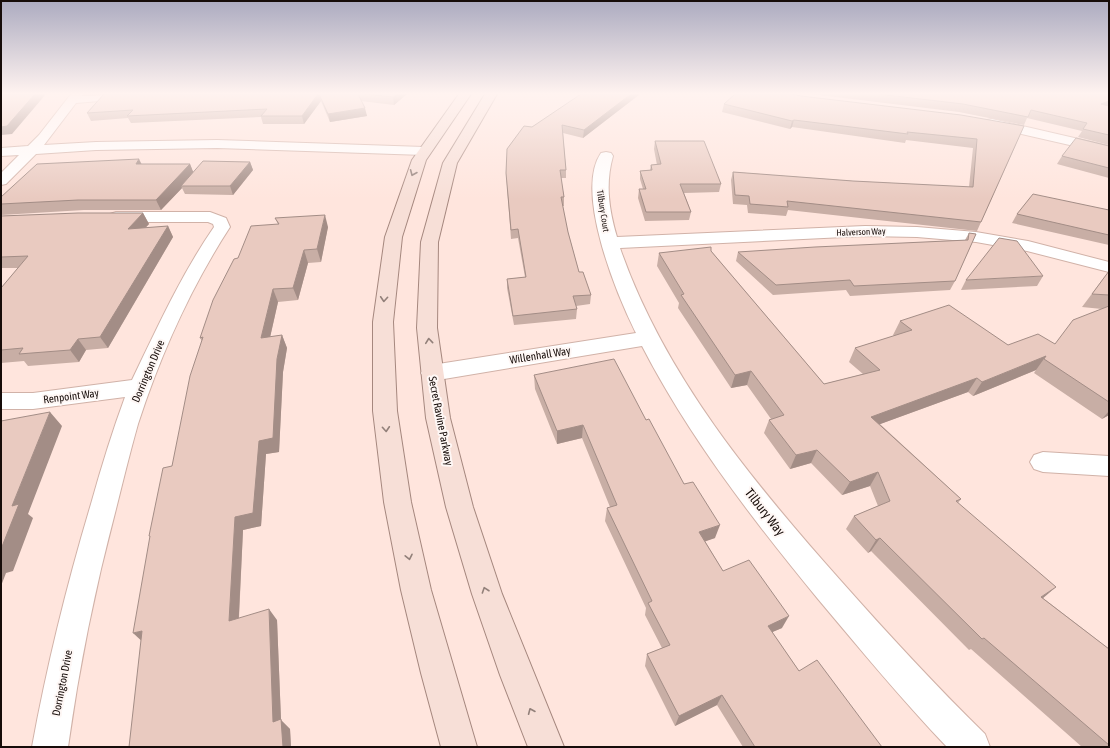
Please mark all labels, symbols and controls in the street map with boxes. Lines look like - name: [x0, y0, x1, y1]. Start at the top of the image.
- one-way arrow: [410, 170, 418, 177]
- street label: Tilbury Court: [595, 189, 611, 233]
- street label: Halverson Way: [836, 226, 886, 238]
- one-way arrow: [379, 296, 388, 303]
- street label: Dorrington Drive: [129, 338, 167, 404]
- one-way arrow: [424, 338, 433, 344]
- street label: Willenhall Way: [509, 344, 572, 366]
- street label: Secret Ravine Parkway: [426, 375, 456, 467]
- street label: Renpoint Way: [42, 387, 100, 405]
- one-way arrow: [382, 426, 391, 432]
- street label: Tilbury Way: [742, 485, 788, 539]
- one-way arrow: [404, 554, 412, 560]
- one-way arrow: [481, 586, 489, 593]
- street label: Dorrington Drive: [50, 649, 74, 717]
- one-way arrow: [528, 708, 536, 715]

